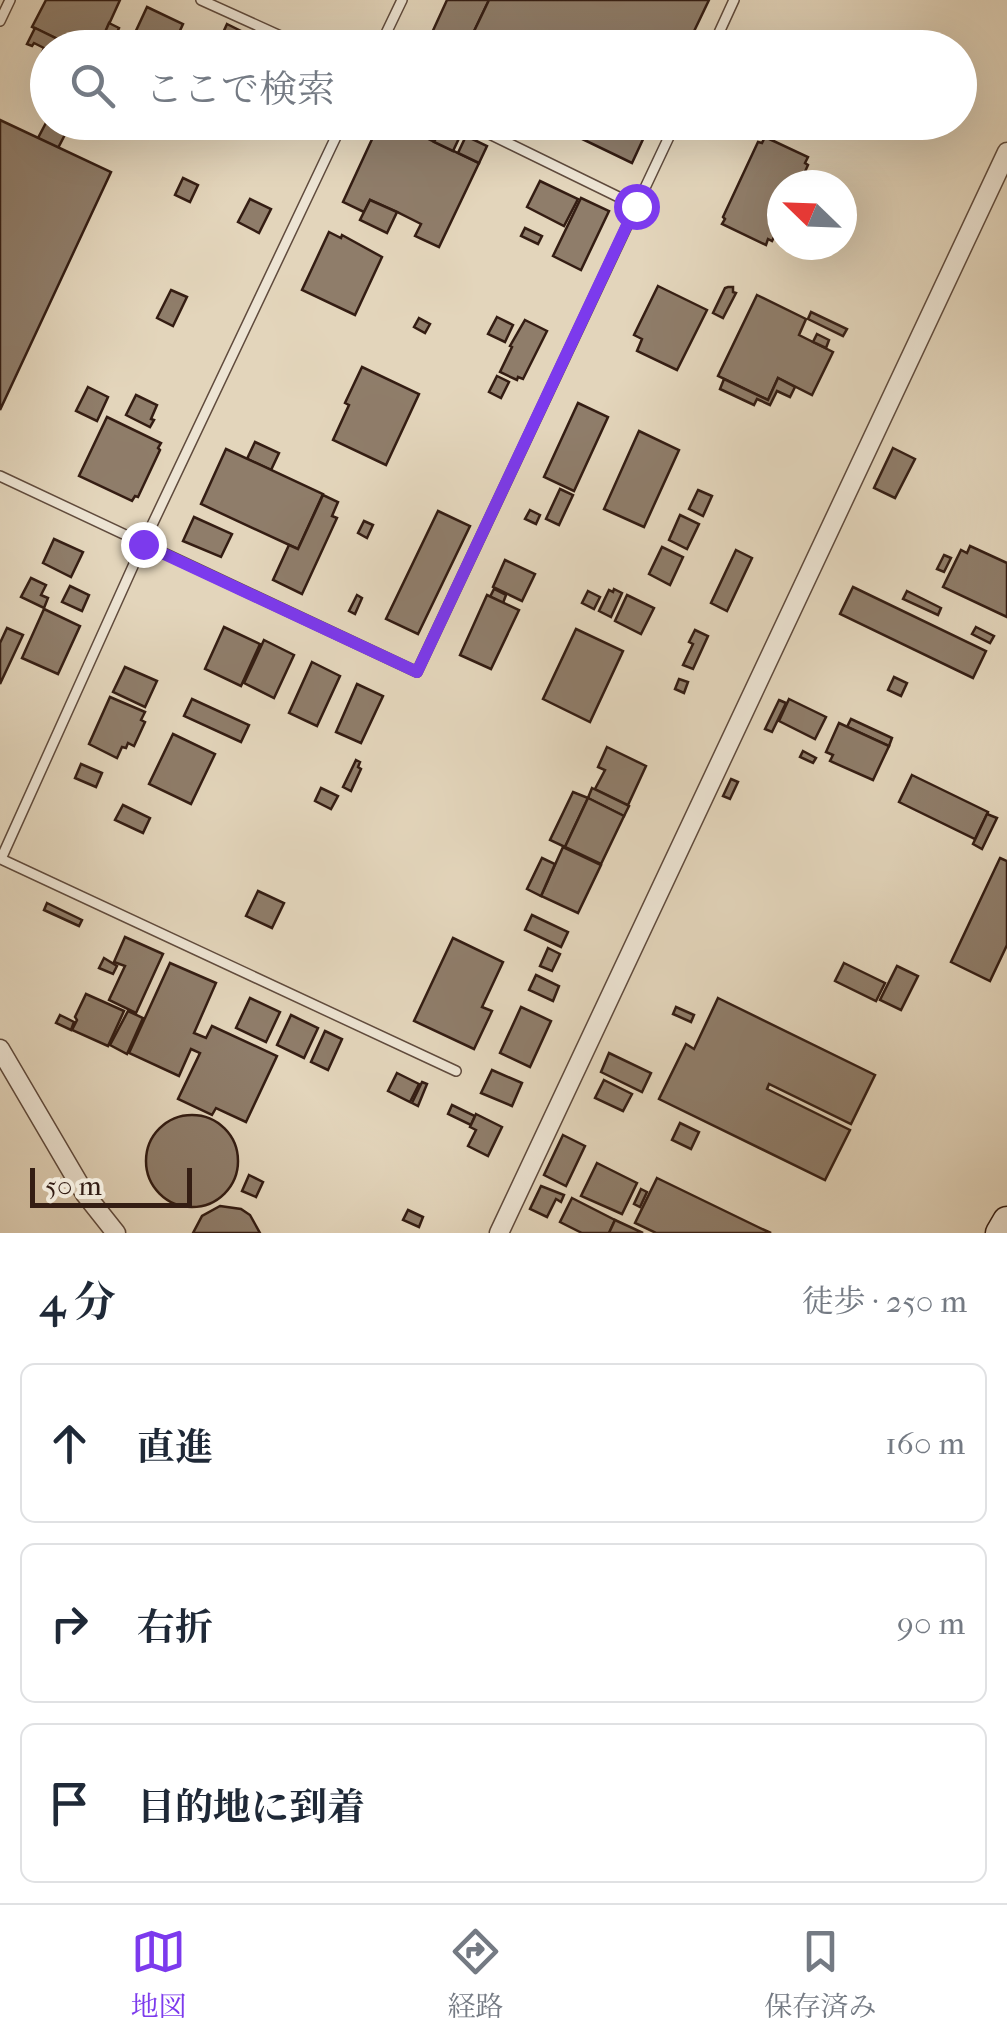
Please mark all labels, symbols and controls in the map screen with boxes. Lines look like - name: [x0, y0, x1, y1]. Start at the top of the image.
- search box: [30, 30, 977, 140]
- icon: search: [65, 58, 120, 113]
- text: ここで検索: [145, 67, 335, 112]
- north arrow: [767, 170, 857, 260]
- route start: [614, 184, 660, 230]
- route end: [121, 522, 167, 568]
- scale bar: [30, 1163, 192, 1208]
- text: 50 m: [45, 1169, 102, 1202]
- text: 4 分: [40, 1278, 116, 1327]
- text: 徒歩 · 250 m: [802, 1283, 967, 1320]
- icon: ahead: [42, 1416, 97, 1471]
- text: 直進: [137, 1425, 213, 1470]
- text: 160 m: [885, 1425, 965, 1462]
- icon: right: [42, 1596, 97, 1651]
- text: 右折: [137, 1605, 213, 1650]
- text: 90 m: [897, 1605, 965, 1642]
- icon: arrive: [42, 1776, 97, 1831]
- text: 目的地に到着: [137, 1785, 365, 1830]
- tab: 地図: [130, 1924, 187, 2024]
- tab: 経路: [447, 1924, 504, 2024]
- tab: 保存済み: [764, 1924, 877, 2024]

